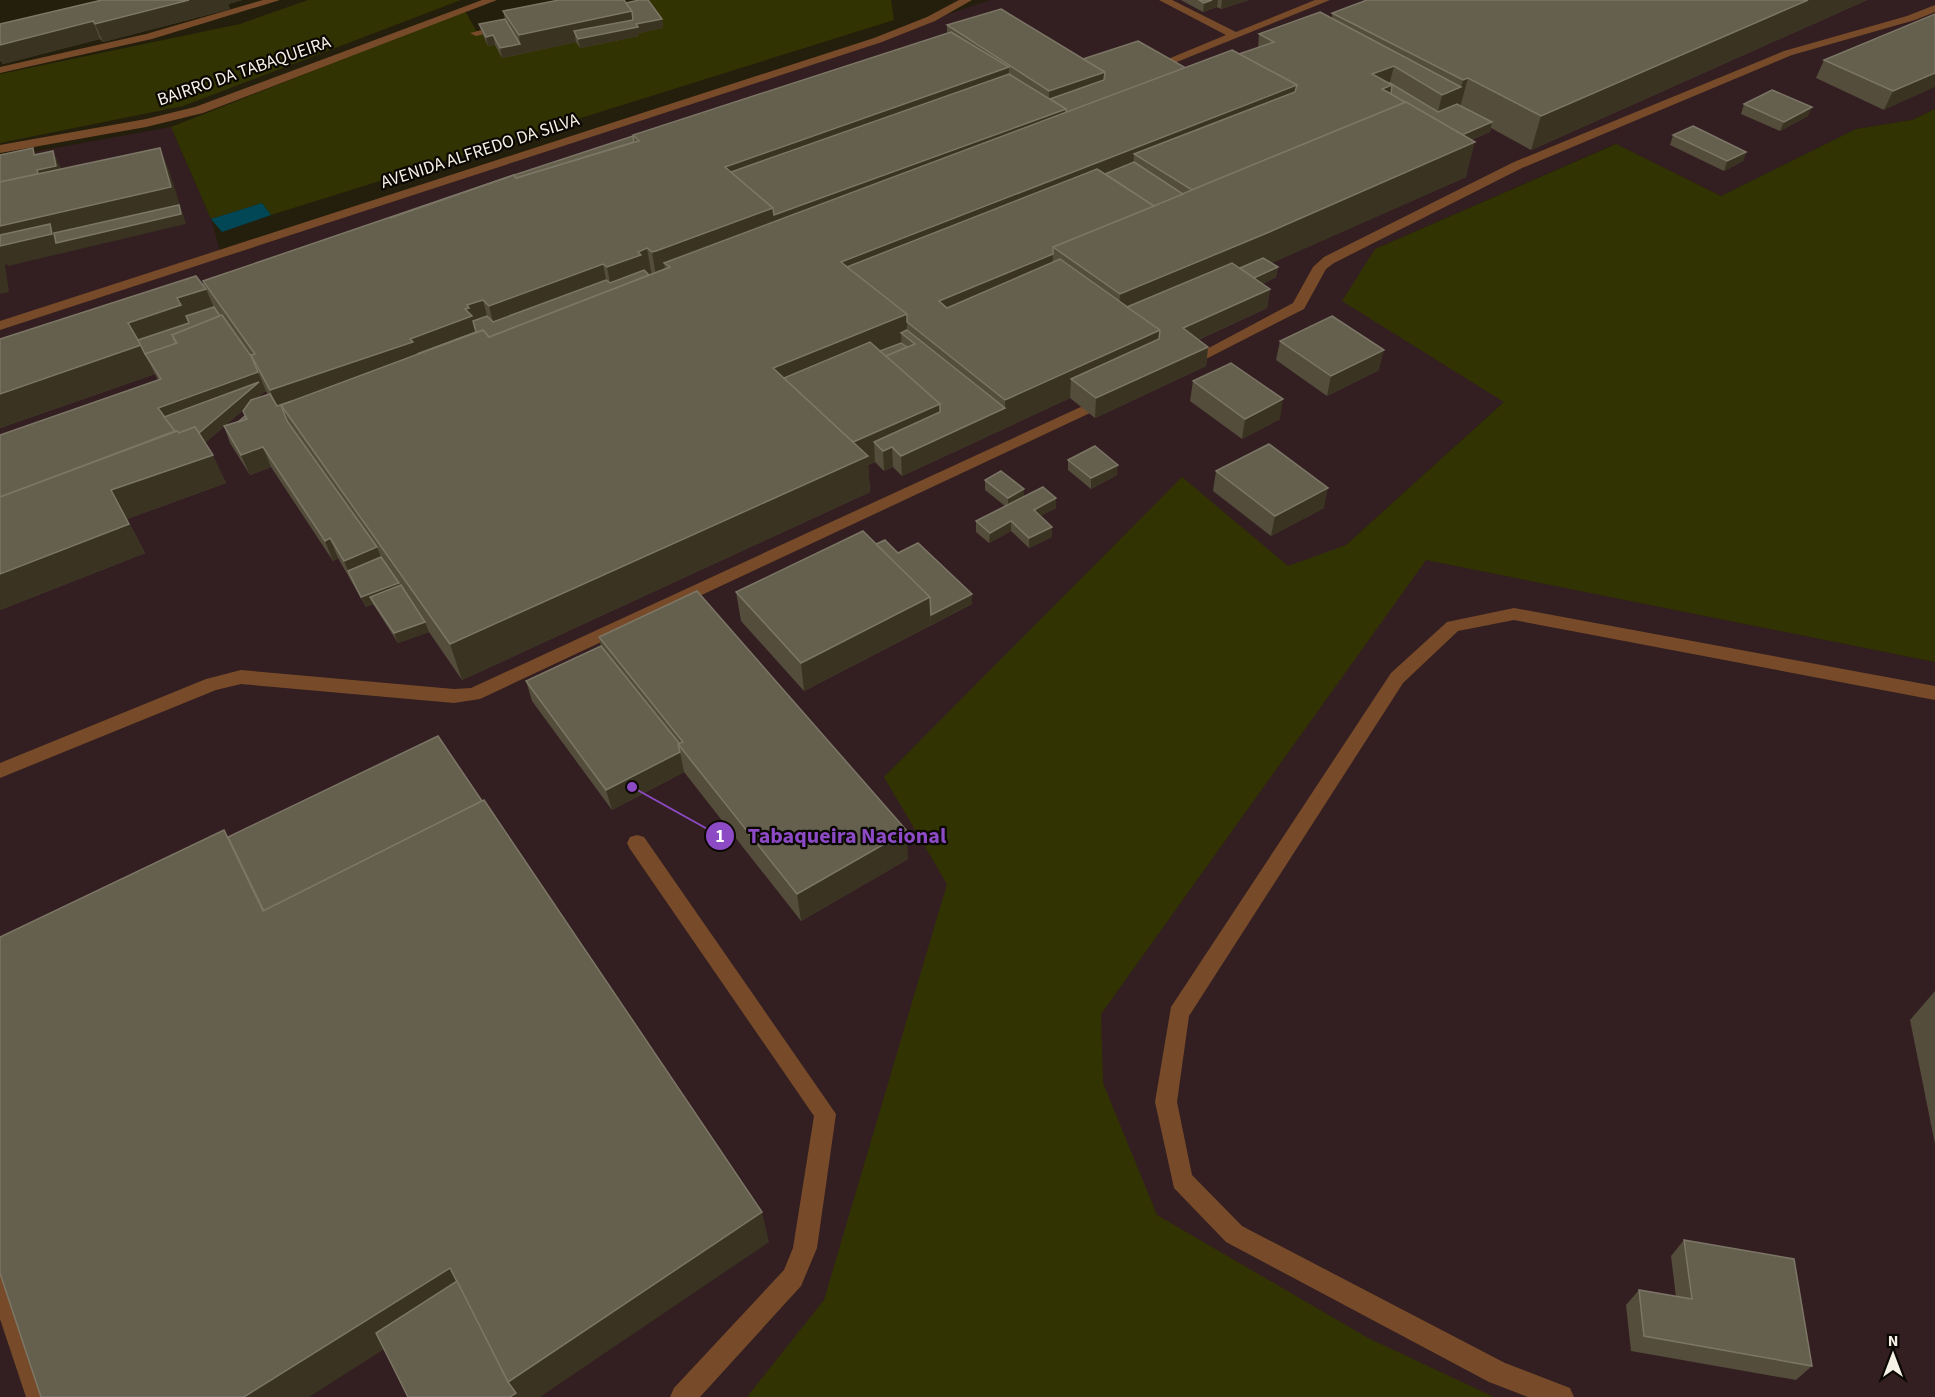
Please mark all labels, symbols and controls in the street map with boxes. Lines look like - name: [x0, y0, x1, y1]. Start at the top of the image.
- street label: BAIRRO DA TABAQUEIRA: [154, 29, 334, 112]
- street label: AVENIDA ALFREDO DA SILVA: [377, 107, 583, 195]
- callout: Tabaqueira Nacional: [705, 816, 958, 856]
- text: Tabaqueira Nacional: [748, 820, 947, 852]
- text: 1: [715, 824, 725, 849]
- north arrow: [1863, 1325, 1923, 1385]
- text: N: [1888, 1330, 1898, 1352]

